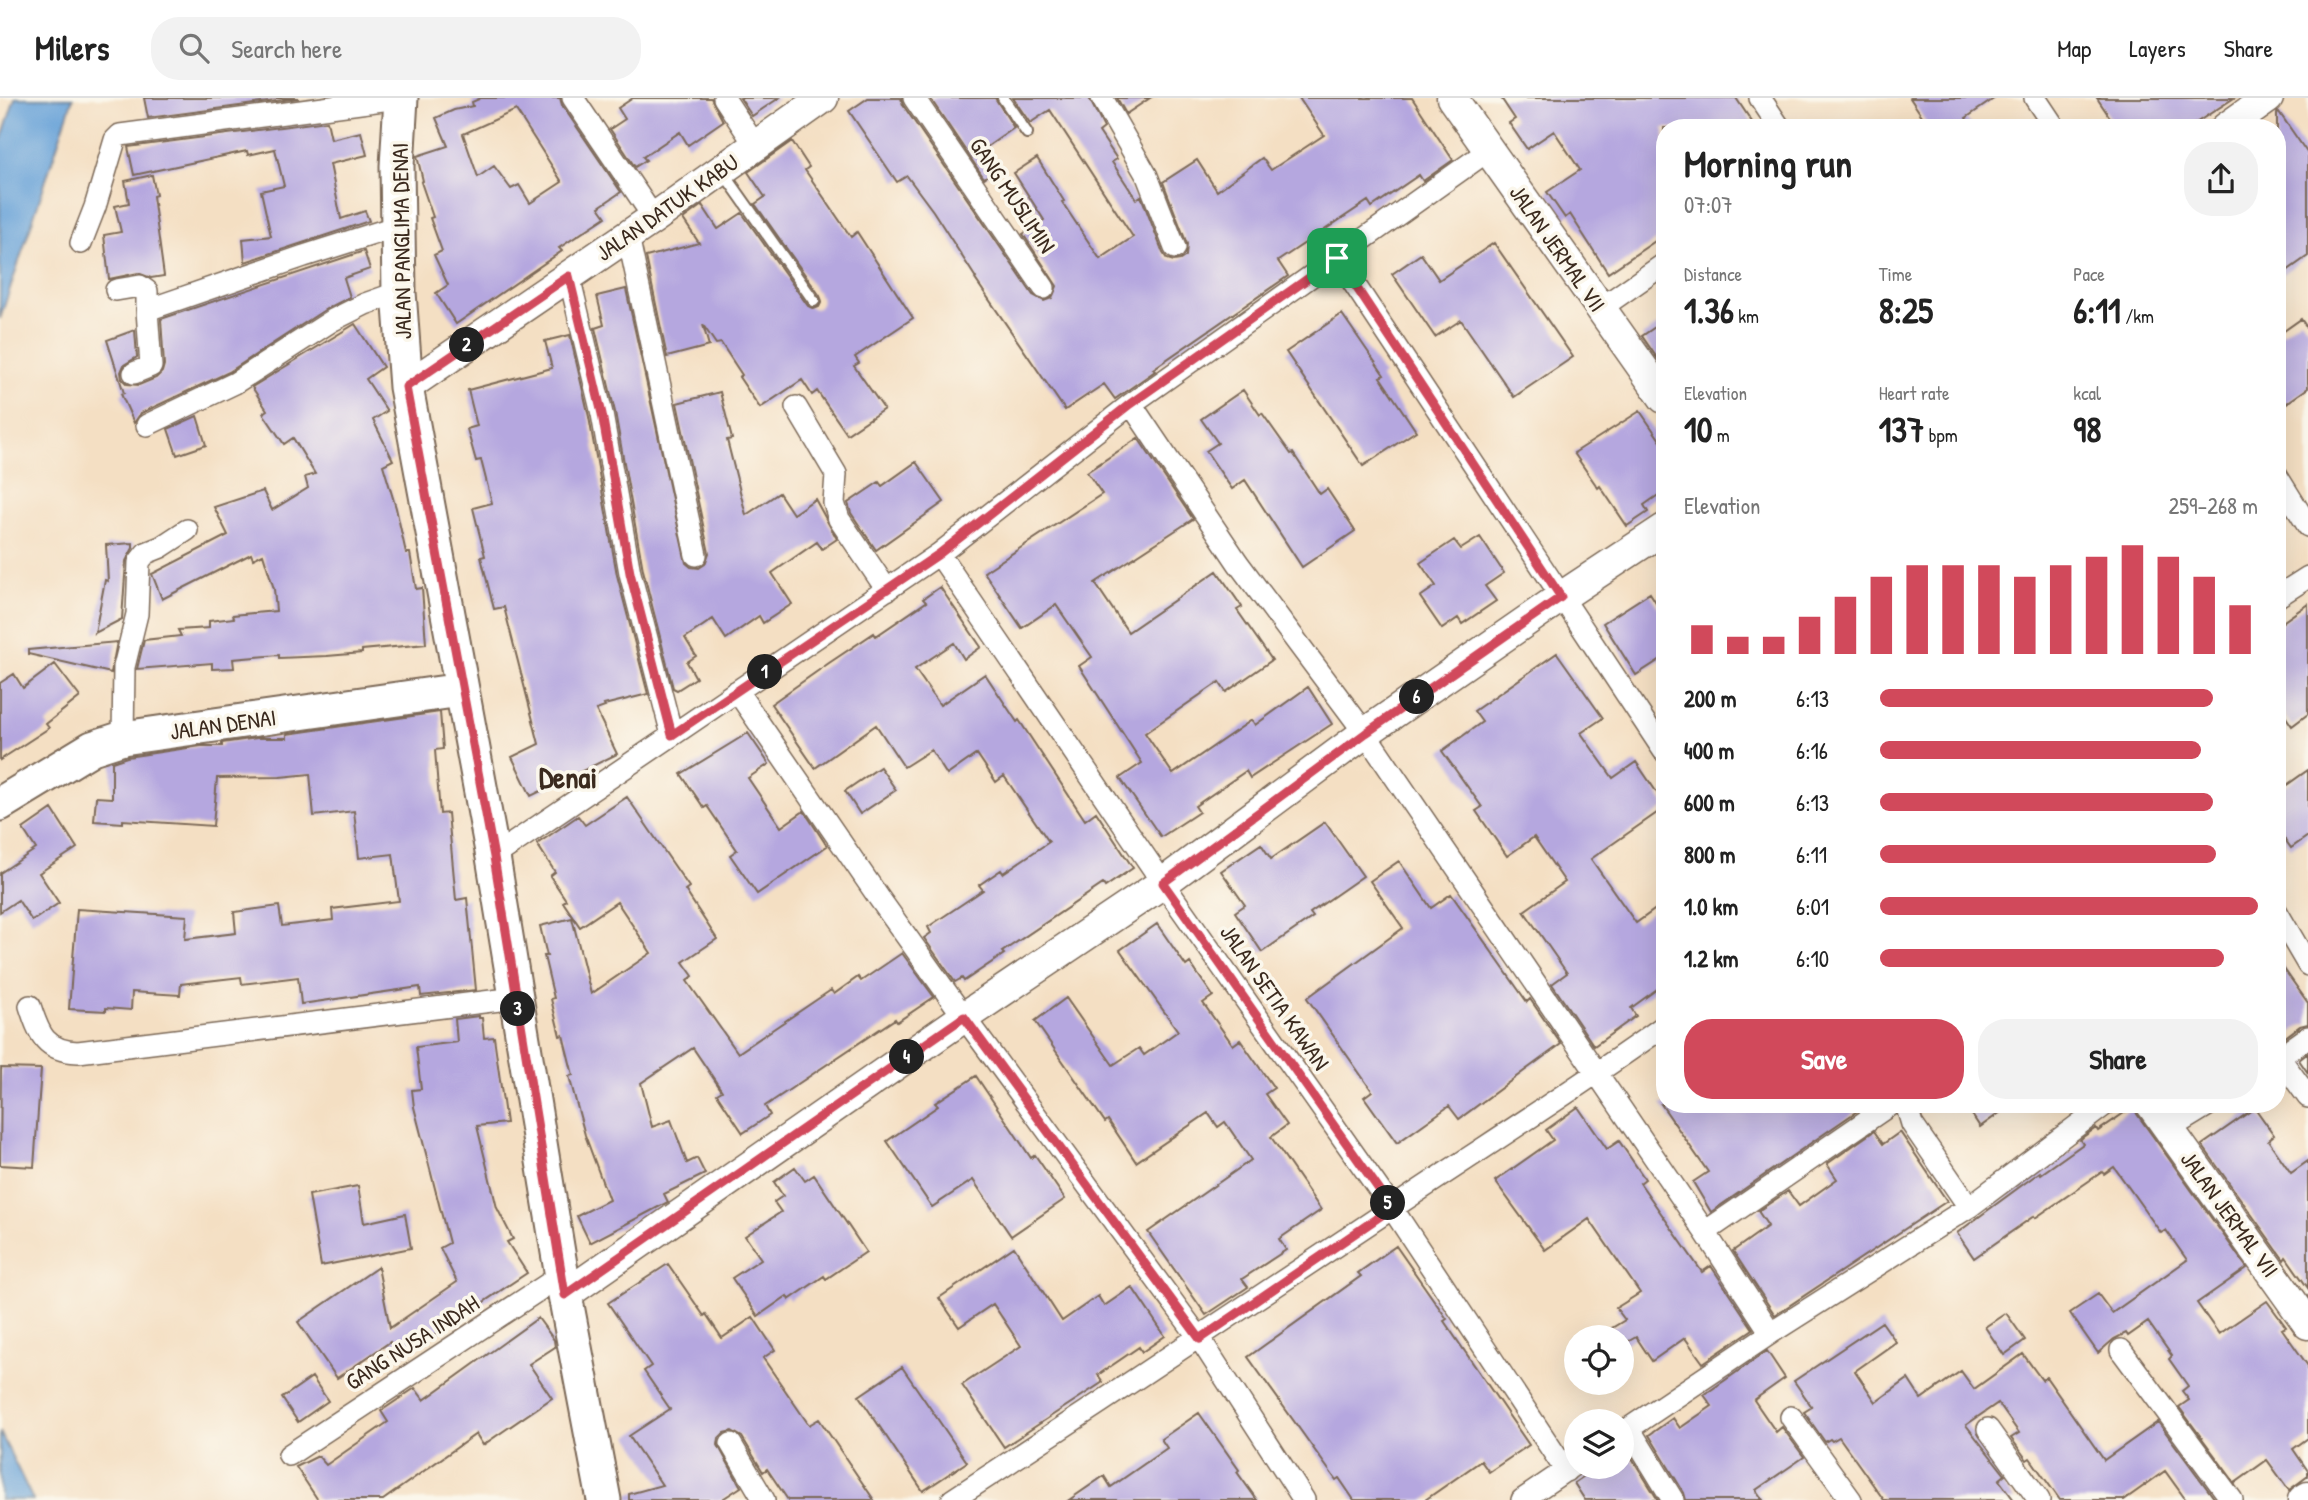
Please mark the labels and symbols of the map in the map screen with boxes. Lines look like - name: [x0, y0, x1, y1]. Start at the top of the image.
- street label: GANG MUSLIMIN: [963, 131, 1063, 259]
- street label: JALAN PANGLIMA DENAI: [384, 142, 418, 340]
- street label: JALAN DATUK KABU: [590, 146, 744, 268]
- street label: JALAN JERMAL VII: [1503, 178, 1613, 318]
- pin: [1307, 228, 1367, 288]
- pin: 2: [449, 328, 484, 362]
- pin: 1: [748, 654, 782, 690]
- pin: 6: [1400, 680, 1434, 714]
- street label: JALAN DENAI: [168, 701, 278, 747]
- district label: Denai: [539, 757, 597, 797]
- street label: JALAN SETIA KAWAN: [1213, 918, 1337, 1076]
- pin: 3: [500, 992, 536, 1026]
- pin: 4: [890, 1040, 925, 1074]
- street label: JALAN JERMAL VII: [2174, 1145, 2286, 1283]
- pin: 5: [1370, 1186, 1406, 1220]
- street label: GANG NUSA INDAH: [339, 1287, 485, 1397]

